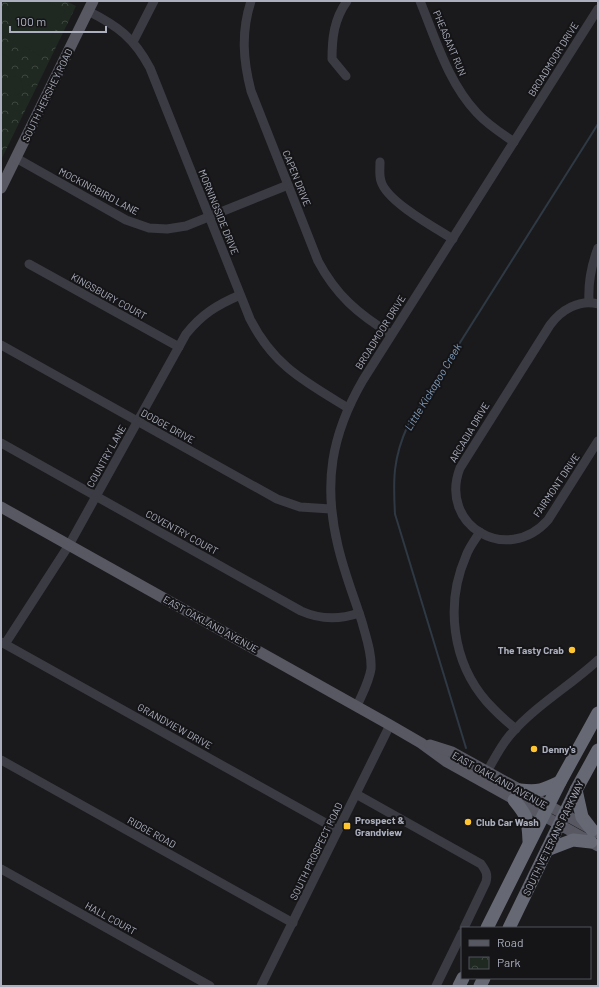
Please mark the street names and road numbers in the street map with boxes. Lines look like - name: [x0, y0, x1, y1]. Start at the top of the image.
- street label: PHEASANT RUN: [431, 8, 469, 78]
- street label: BROADMOOR DRIVE: [525, 20, 581, 98]
- street label: SOUTH HERSHEY ROAD: [19, 46, 75, 144]
- street label: CAPEN DRIVE: [280, 148, 314, 208]
- street label: MOCKINGBIRD LANE: [57, 165, 141, 217]
- street label: MORNINGSIDE DRIVE: [196, 168, 242, 256]
- street label: KINGSBURY COURT: [69, 270, 149, 322]
- street label: BROADMOOR DRIVE: [352, 293, 408, 371]
- street label: ARCADIA DRIVE: [446, 400, 492, 464]
- street label: DODGE DRIVE: [139, 406, 197, 446]
- street label: COUNTRY LANE: [84, 423, 128, 489]
- street label: FAIRMONT DRIVE: [530, 451, 582, 519]
- street label: COVENTRY COURT: [144, 507, 220, 557]
- street label: EAST OAKLAND AVENUE: [161, 593, 261, 655]
- street label: GRANDVIEW DRIVE: [136, 701, 214, 751]
- street label: EAST OAKLAND AVENUE: [450, 749, 550, 811]
- street label: SOUTH VETERANS PARKWAY: [520, 778, 586, 897]
- street label: SOUTH PROSPECT ROAD: [287, 800, 345, 902]
- street label: RIDGE ROAD: [126, 814, 178, 850]
- street label: HALL COURT: [83, 899, 139, 937]

